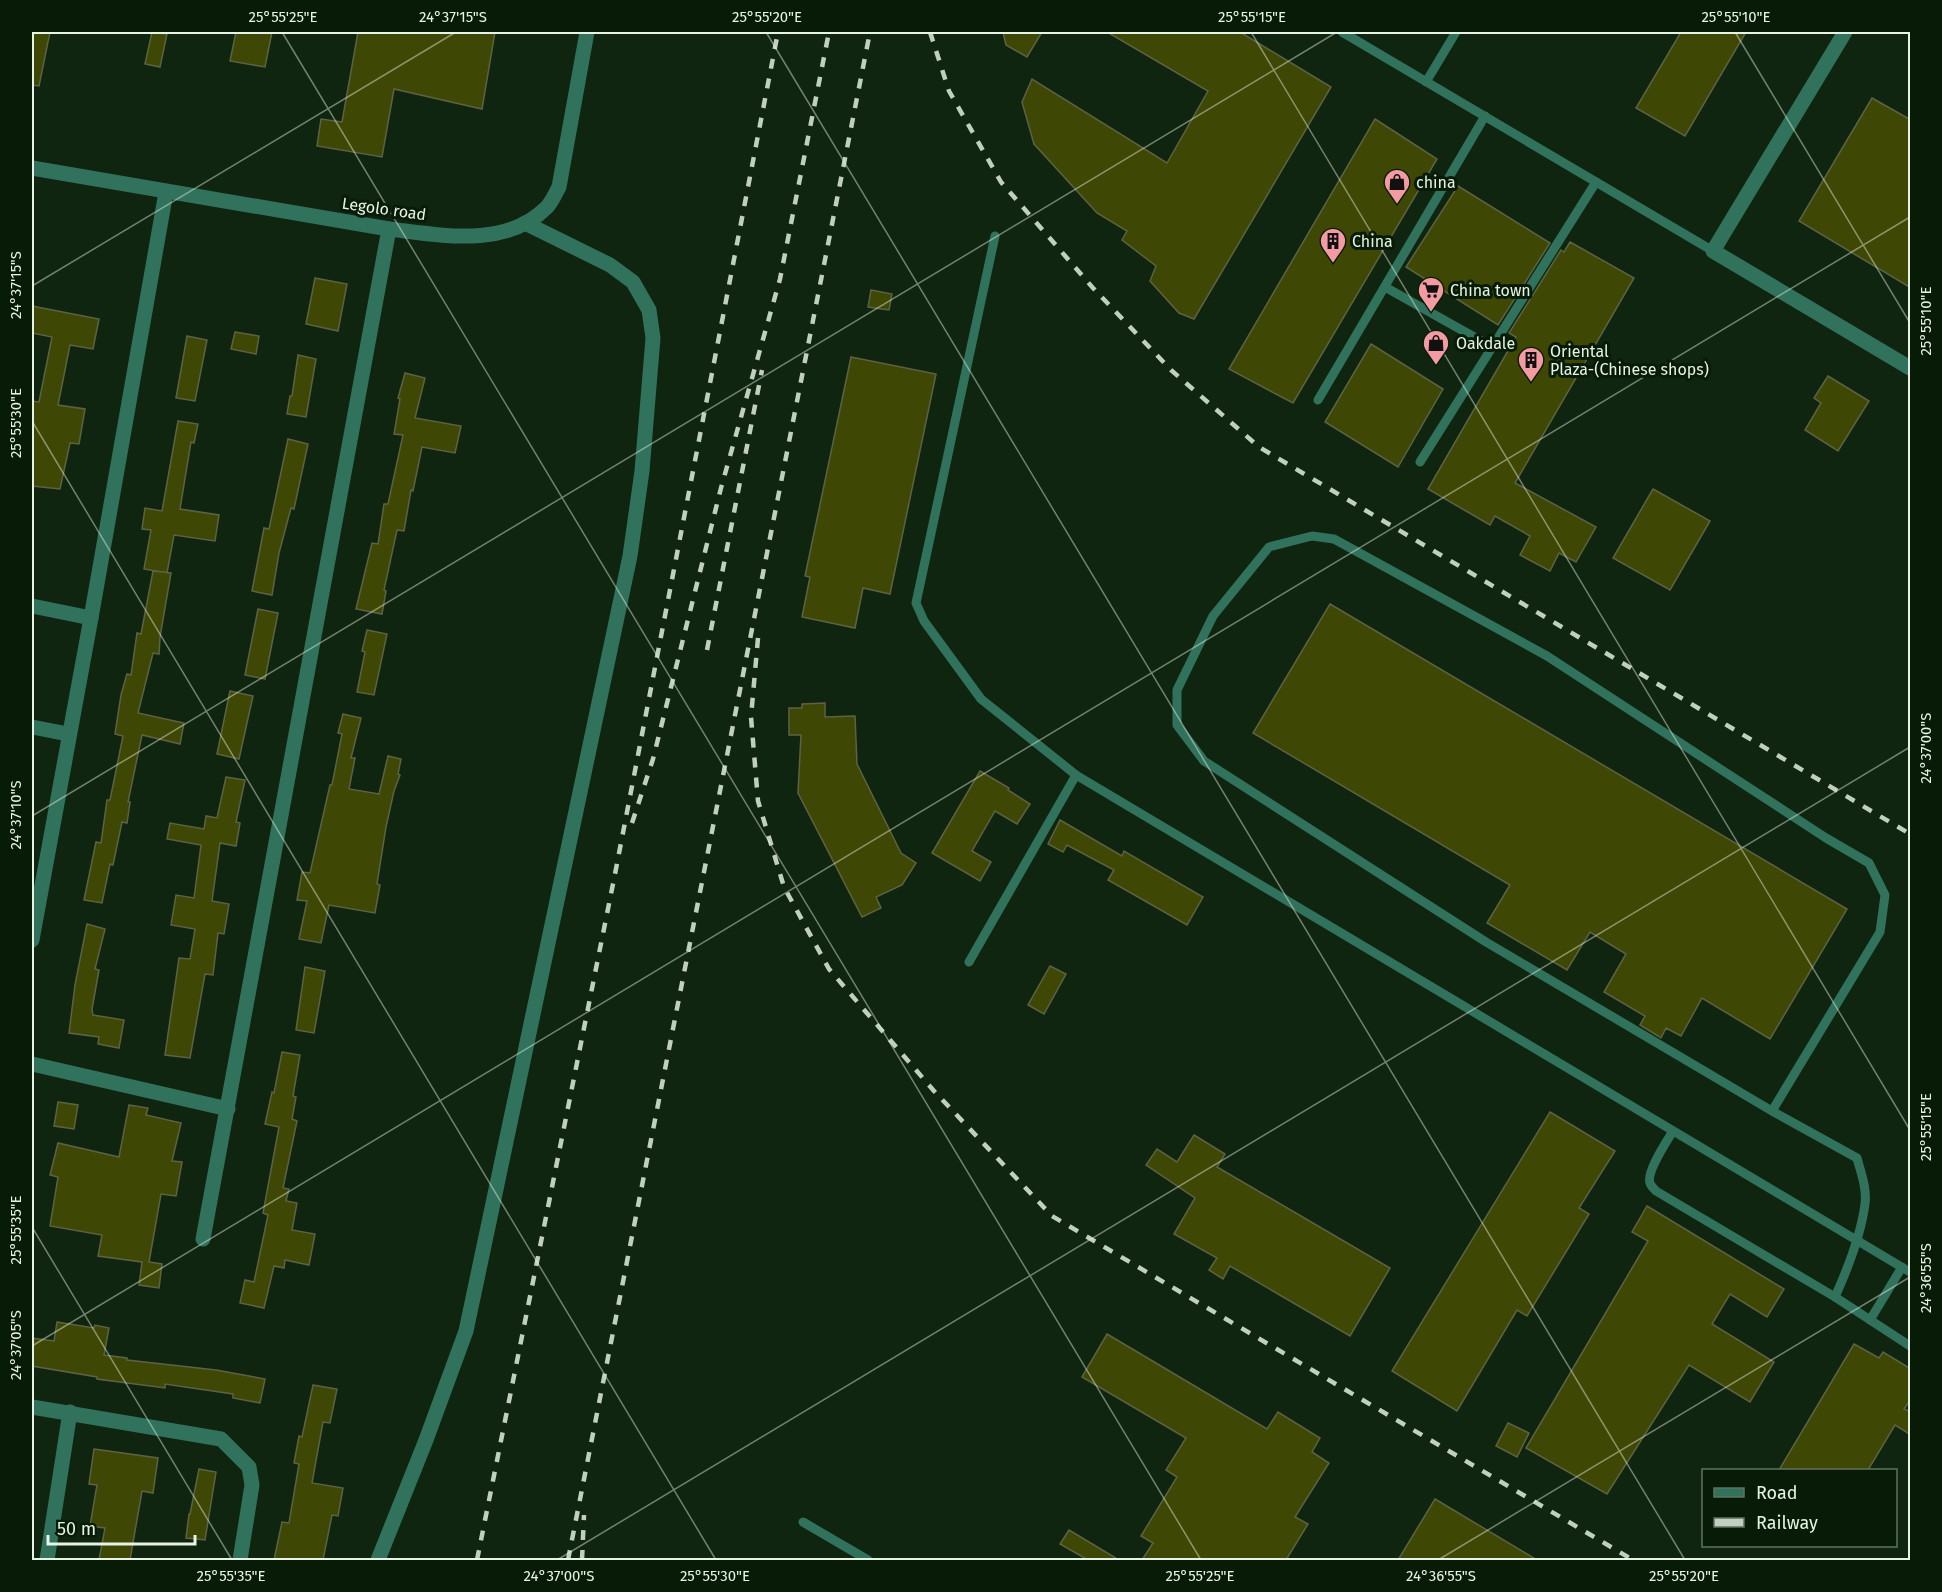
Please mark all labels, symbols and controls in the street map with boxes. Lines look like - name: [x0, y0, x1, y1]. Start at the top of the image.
- text: 25°55'25"E: [249, 8, 317, 26]
- text: 24°37'15"S: [419, 8, 487, 26]
- text: 25°55'20"E: [732, 8, 802, 26]
- text: 25°55'15"E: [1218, 8, 1286, 26]
- text: 25°55'10"E: [1701, 8, 1771, 26]
- shop icon: china: [1382, 167, 1412, 205]
- place label: china: [1416, 173, 1456, 192]
- street label: Legolo road: [341, 194, 427, 224]
- building icon: China: [1318, 226, 1348, 264]
- place label: China: [1352, 232, 1393, 251]
- text: 24°37'15"S: [7, 251, 25, 319]
- supermarket icon: China town: [1416, 275, 1446, 313]
- place label: China town: [1450, 281, 1531, 300]
- text: 25°55'10"E: [1917, 286, 1935, 356]
- shop icon: Oakdale: [1421, 328, 1451, 366]
- place label: Oakdale: [1456, 334, 1515, 353]
- place label: Oriental Plaza-(Chinese shops): [1550, 342, 1709, 379]
- building icon: Oriental Plaza-(Chinese shops): [1516, 345, 1546, 383]
- text: 25°55'30"E: [7, 388, 25, 458]
- text: 24°37'00"S: [1917, 713, 1935, 783]
- text: 24°37'10"S: [7, 780, 25, 850]
- text: 25°55'15"E: [1917, 1093, 1935, 1161]
- text: 25°55'35"E: [7, 1196, 25, 1265]
- text: 24°36'55"S: [1917, 1243, 1935, 1313]
- text: 24°37'05"S: [7, 1310, 25, 1380]
- legend: [1702, 1469, 1897, 1547]
- text: Road: [1756, 1482, 1798, 1504]
- scale bar: [48, 1508, 195, 1546]
- text: Railway: [1756, 1512, 1818, 1534]
- text: 50 m: [57, 1518, 96, 1540]
- text: 25°55'35"E: [197, 1567, 266, 1585]
- text: 24°37'00"S: [524, 1567, 594, 1585]
- text: 25°55'30"E: [680, 1567, 750, 1585]
- text: 25°55'25"E: [1166, 1567, 1234, 1585]
- text: 24°36'55"S: [1406, 1567, 1476, 1585]
- text: 25°55'20"E: [1649, 1567, 1719, 1585]

